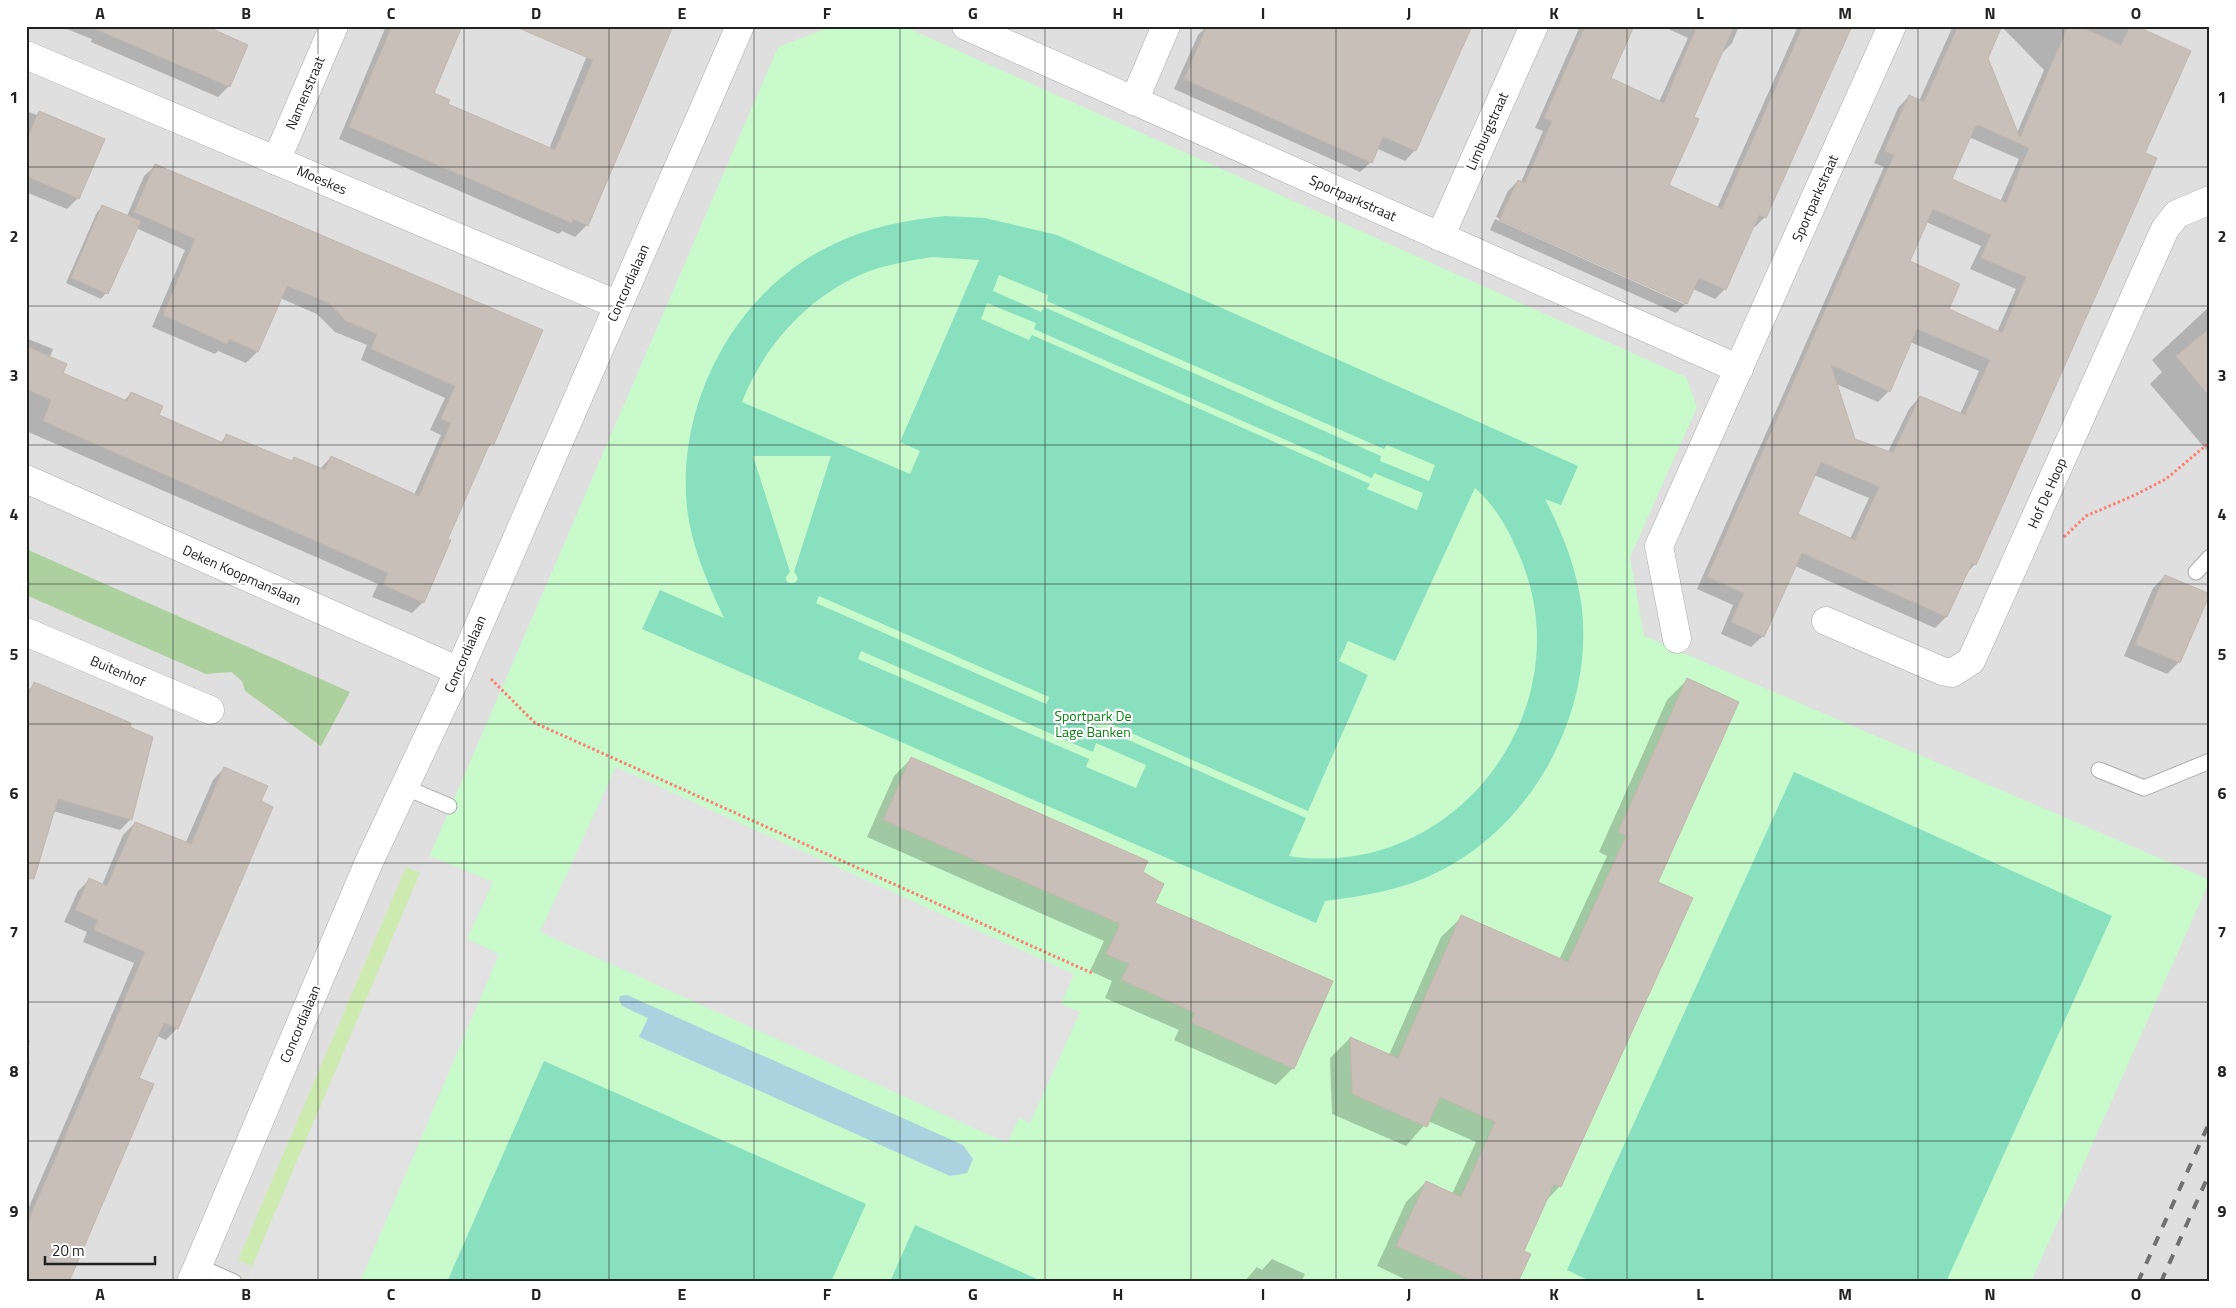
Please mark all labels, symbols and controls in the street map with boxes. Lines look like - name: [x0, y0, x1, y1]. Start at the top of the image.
- text: A: [95, 1, 105, 25]
- text: B: [241, 1, 251, 25]
- text: C: [387, 1, 396, 25]
- text: D: [531, 1, 541, 25]
- text: E: [678, 1, 687, 25]
- text: F: [823, 1, 832, 25]
- text: G: [968, 1, 978, 25]
- text: H: [1113, 1, 1123, 25]
- text: I: [1261, 1, 1265, 25]
- text: J: [1407, 1, 1411, 25]
- text: K: [1549, 1, 1559, 25]
- text: L: [1696, 1, 1704, 25]
- text: M: [1838, 1, 1852, 25]
- text: N: [1984, 1, 1996, 25]
- text: O: [2131, 1, 2141, 25]
- street label: Namenstraat: [280, 53, 329, 133]
- text: 1: [10, 85, 18, 109]
- text: 1: [2218, 85, 2226, 109]
- street label: Limburgstraat: [1460, 88, 1513, 173]
- street label: Sportparkstraat: [1786, 151, 1843, 245]
- street label: Moeskes: [294, 160, 351, 200]
- street label: Sportparkstraat: [1306, 169, 1400, 226]
- text: 2: [10, 224, 18, 248]
- text: 2: [2218, 224, 2226, 248]
- street label: Concordialaan: [601, 241, 654, 325]
- text: 3: [10, 363, 18, 387]
- text: 3: [2218, 363, 2226, 387]
- street label: Hof De Hoop: [2022, 454, 2071, 531]
- text: 4: [10, 502, 19, 526]
- text: 4: [2218, 502, 2227, 526]
- street label: Deken Koopmanslaan: [180, 539, 305, 610]
- street label: Concordialaan: [438, 612, 491, 696]
- text: 5: [10, 642, 19, 666]
- text: 5: [2218, 642, 2227, 666]
- street label: Buitenhof: [87, 650, 149, 692]
- park label: Sportpark De Lage Banken: [1054, 705, 1132, 742]
- text: 6: [10, 781, 19, 805]
- text: 6: [2218, 781, 2227, 805]
- text: 7: [10, 920, 18, 944]
- text: 7: [2218, 920, 2226, 944]
- street label: Concordialaan: [274, 982, 325, 1066]
- text: 8: [10, 1059, 19, 1083]
- text: 8: [2218, 1059, 2227, 1083]
- text: 9: [10, 1199, 19, 1223]
- text: 9: [2218, 1199, 2227, 1223]
- scale bar: [45, 1233, 155, 1265]
- text: 20 m: [52, 1239, 85, 1262]
- text: A: [95, 1282, 105, 1306]
- text: B: [241, 1282, 251, 1306]
- text: C: [387, 1282, 396, 1306]
- text: D: [531, 1282, 541, 1306]
- text: E: [678, 1282, 687, 1306]
- text: F: [823, 1282, 832, 1306]
- text: G: [968, 1282, 978, 1306]
- text: H: [1113, 1282, 1123, 1306]
- text: I: [1261, 1282, 1265, 1306]
- text: J: [1407, 1282, 1411, 1306]
- text: K: [1549, 1282, 1559, 1306]
- text: L: [1696, 1282, 1704, 1306]
- text: M: [1838, 1282, 1852, 1306]
- text: N: [1984, 1282, 1996, 1306]
- text: O: [2131, 1282, 2141, 1306]

